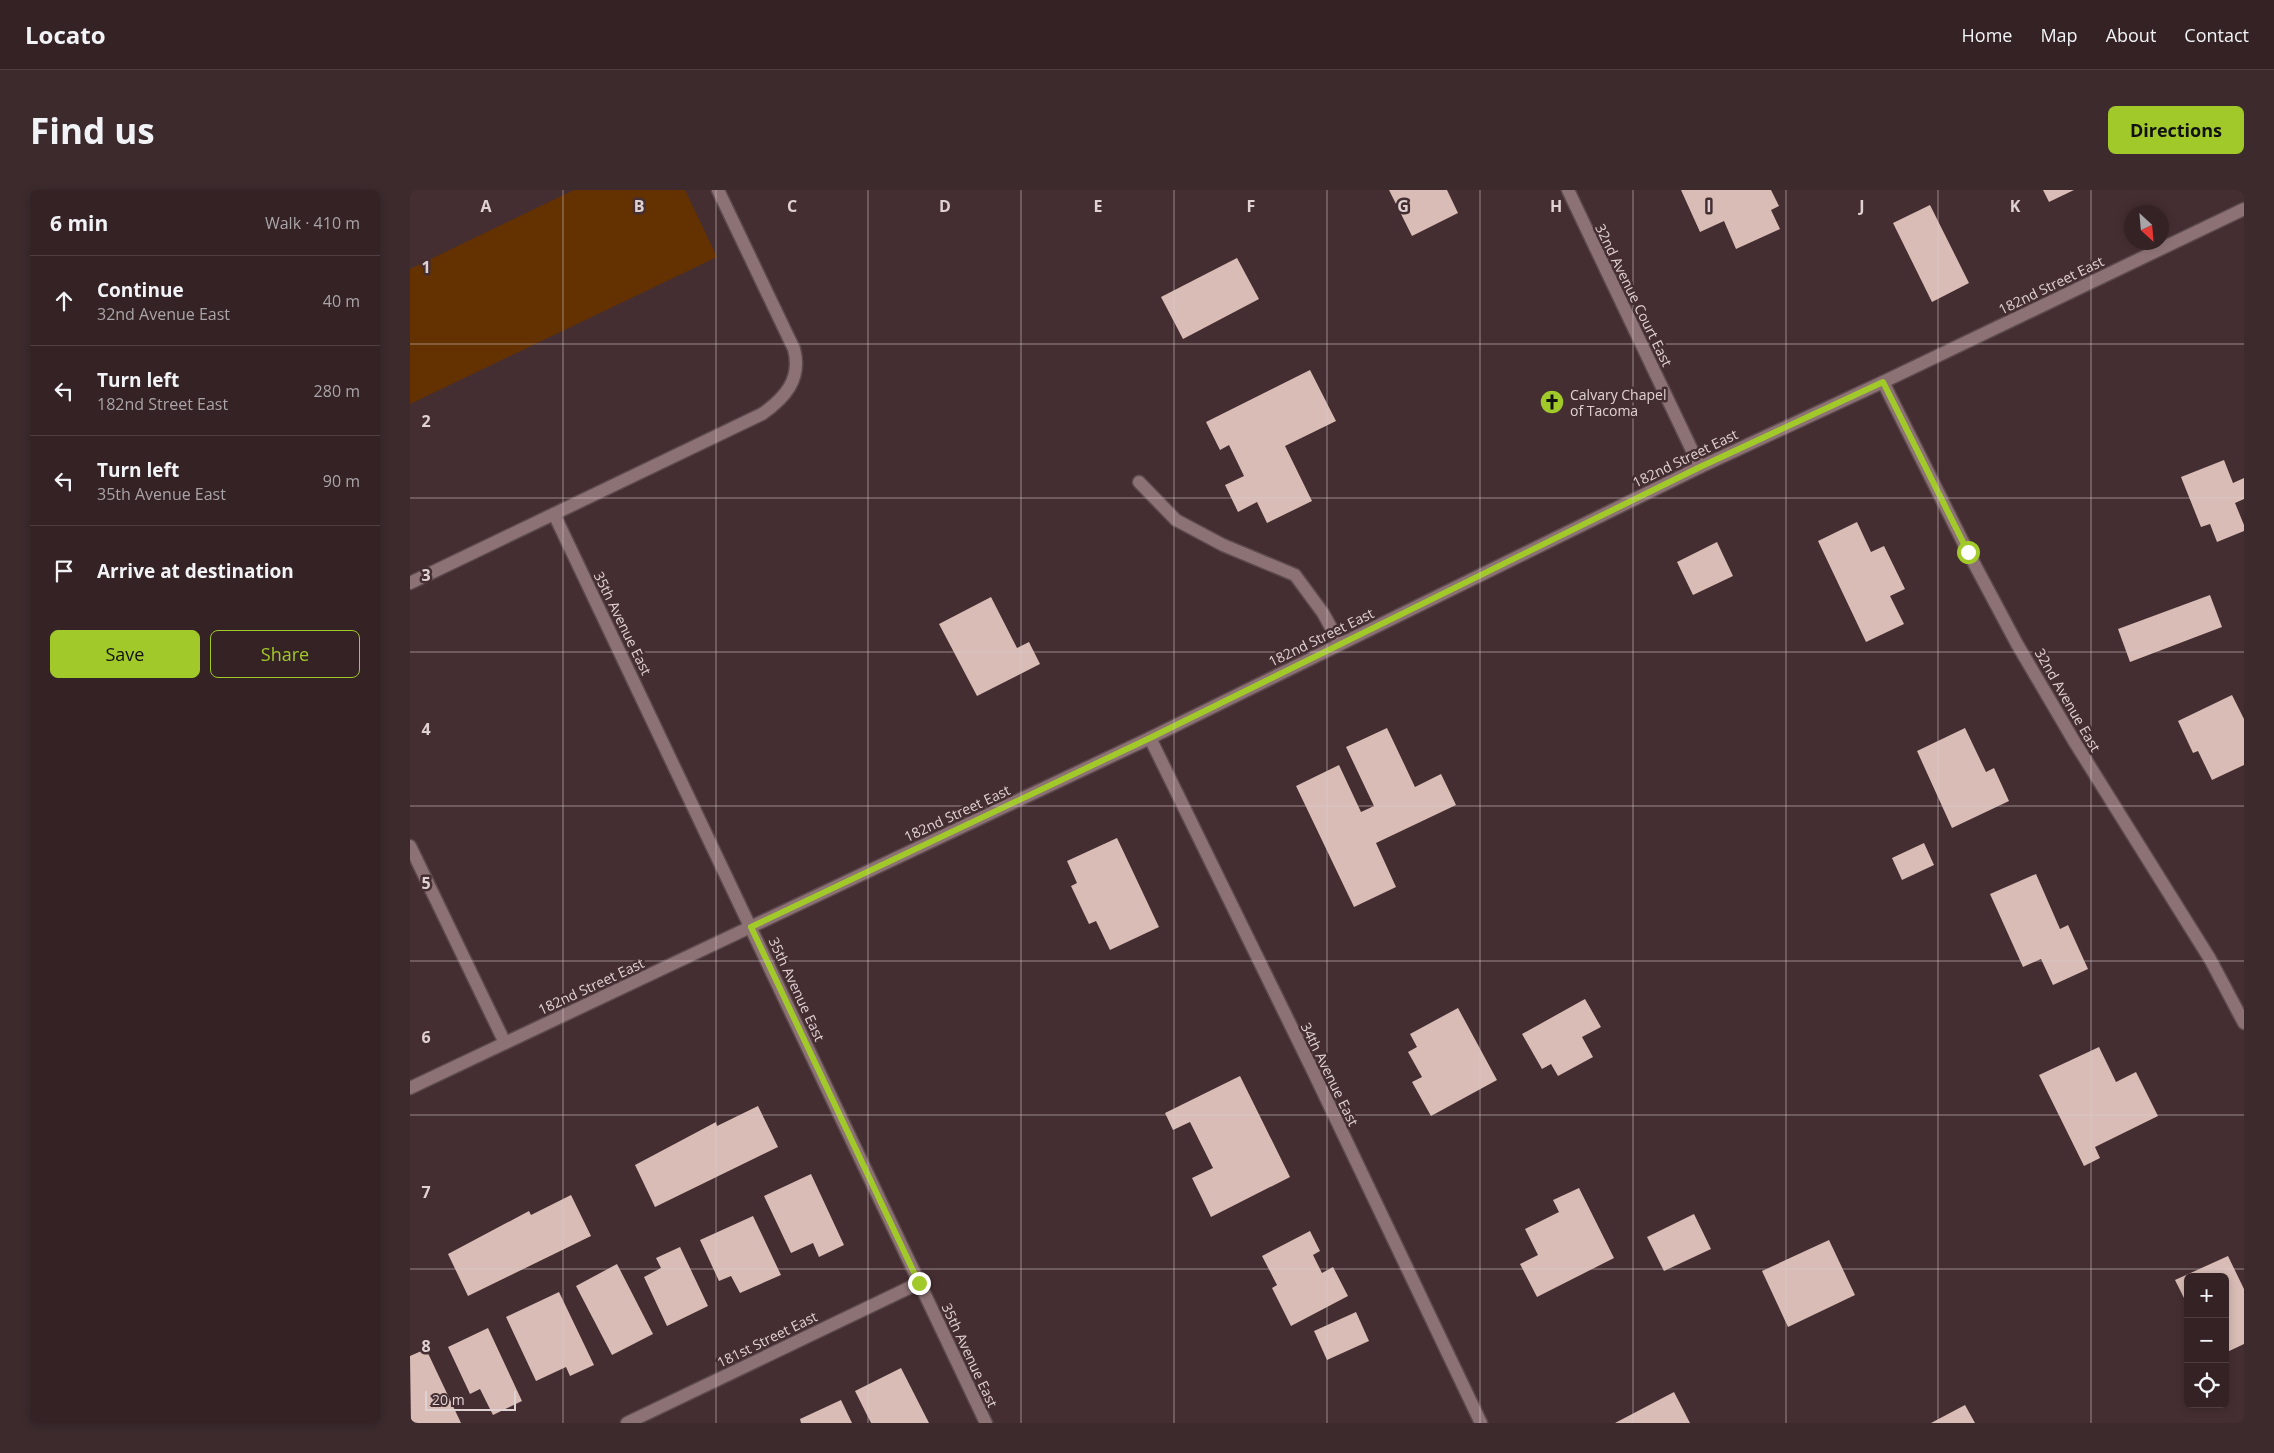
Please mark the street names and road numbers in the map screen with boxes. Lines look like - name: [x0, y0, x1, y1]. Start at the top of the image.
- street label: 32nd Avenue Court East: [1591, 220, 1677, 370]
- street label: 182nd Street East: [1995, 251, 2107, 319]
- street label: 182nd Street East: [1629, 424, 1741, 492]
- street label: 35th Avenue East: [590, 568, 656, 678]
- street label: 182nd Street East: [1265, 603, 1377, 671]
- street label: 32nd Avenue East: [2031, 645, 2105, 755]
- street label: 182nd Street East: [901, 780, 1013, 846]
- street label: 35th Avenue East: [765, 934, 829, 1044]
- street label: 182nd Street East: [535, 953, 647, 1019]
- street label: 34th Avenue East: [1297, 1019, 1363, 1129]
- street label: 35th Avenue East: [938, 1300, 1002, 1410]
- street label: 181st Street East: [714, 1307, 820, 1371]

